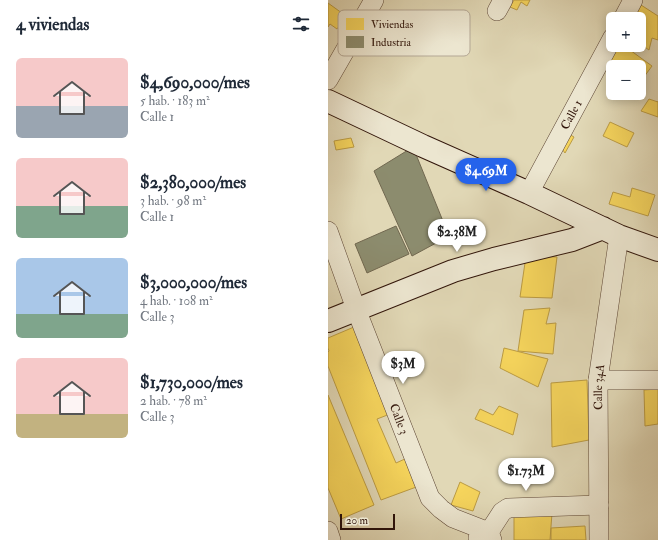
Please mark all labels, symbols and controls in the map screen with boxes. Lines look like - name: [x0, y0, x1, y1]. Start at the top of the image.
- legend: [338, 10, 470, 56]
- map controls: [606, 12, 646, 100]
- button: +: [606, 12, 646, 52]
- icon: filters: [290, 13, 312, 35]
- text: 4 viviendas: [16, 14, 89, 35]
- text: Viviendas: [371, 18, 413, 31]
- text: Industria: [371, 36, 412, 49]
- button: −: [606, 60, 646, 100]
- text: $4,690,000/mes: [140, 72, 250, 93]
- icon: home: [48, 74, 96, 122]
- text: 5 hab. · 183 m²: [140, 93, 210, 109]
- street label: Calle 1: [558, 97, 586, 132]
- text: Calle 1: [140, 109, 174, 125]
- pin: $4.69M: [453, 158, 519, 192]
- text: $4.69M: [465, 163, 507, 179]
- text: $2,380,000/mes: [140, 172, 246, 193]
- icon: home: [48, 174, 96, 222]
- text: 3 hab. · 98 m²: [140, 193, 206, 209]
- text: Calle 1: [140, 209, 174, 225]
- pin: $2.38M: [424, 219, 490, 253]
- text: $2.38M: [437, 224, 477, 240]
- text: $3,000,000/mes: [140, 272, 247, 293]
- icon: home: [48, 274, 96, 322]
- text: 4 hab. · 108 m²: [140, 293, 213, 309]
- text: Calle 3: [140, 309, 175, 325]
- pin: $3M: [384, 351, 422, 385]
- text: $3M: [391, 356, 415, 372]
- street label: Calle 34A: [591, 363, 608, 410]
- text: $1,730,000/mes: [140, 372, 243, 393]
- icon: home: [48, 374, 96, 422]
- text: 2 hab. · 78 m²: [140, 393, 207, 409]
- street label: Calle 3: [386, 402, 411, 437]
- text: Calle 3: [140, 409, 175, 425]
- pin: $1.73M: [493, 458, 559, 492]
- text: $1.73M: [507, 463, 545, 479]
- scale bar: [340, 512, 395, 531]
- text: 20 m: [346, 514, 368, 527]

